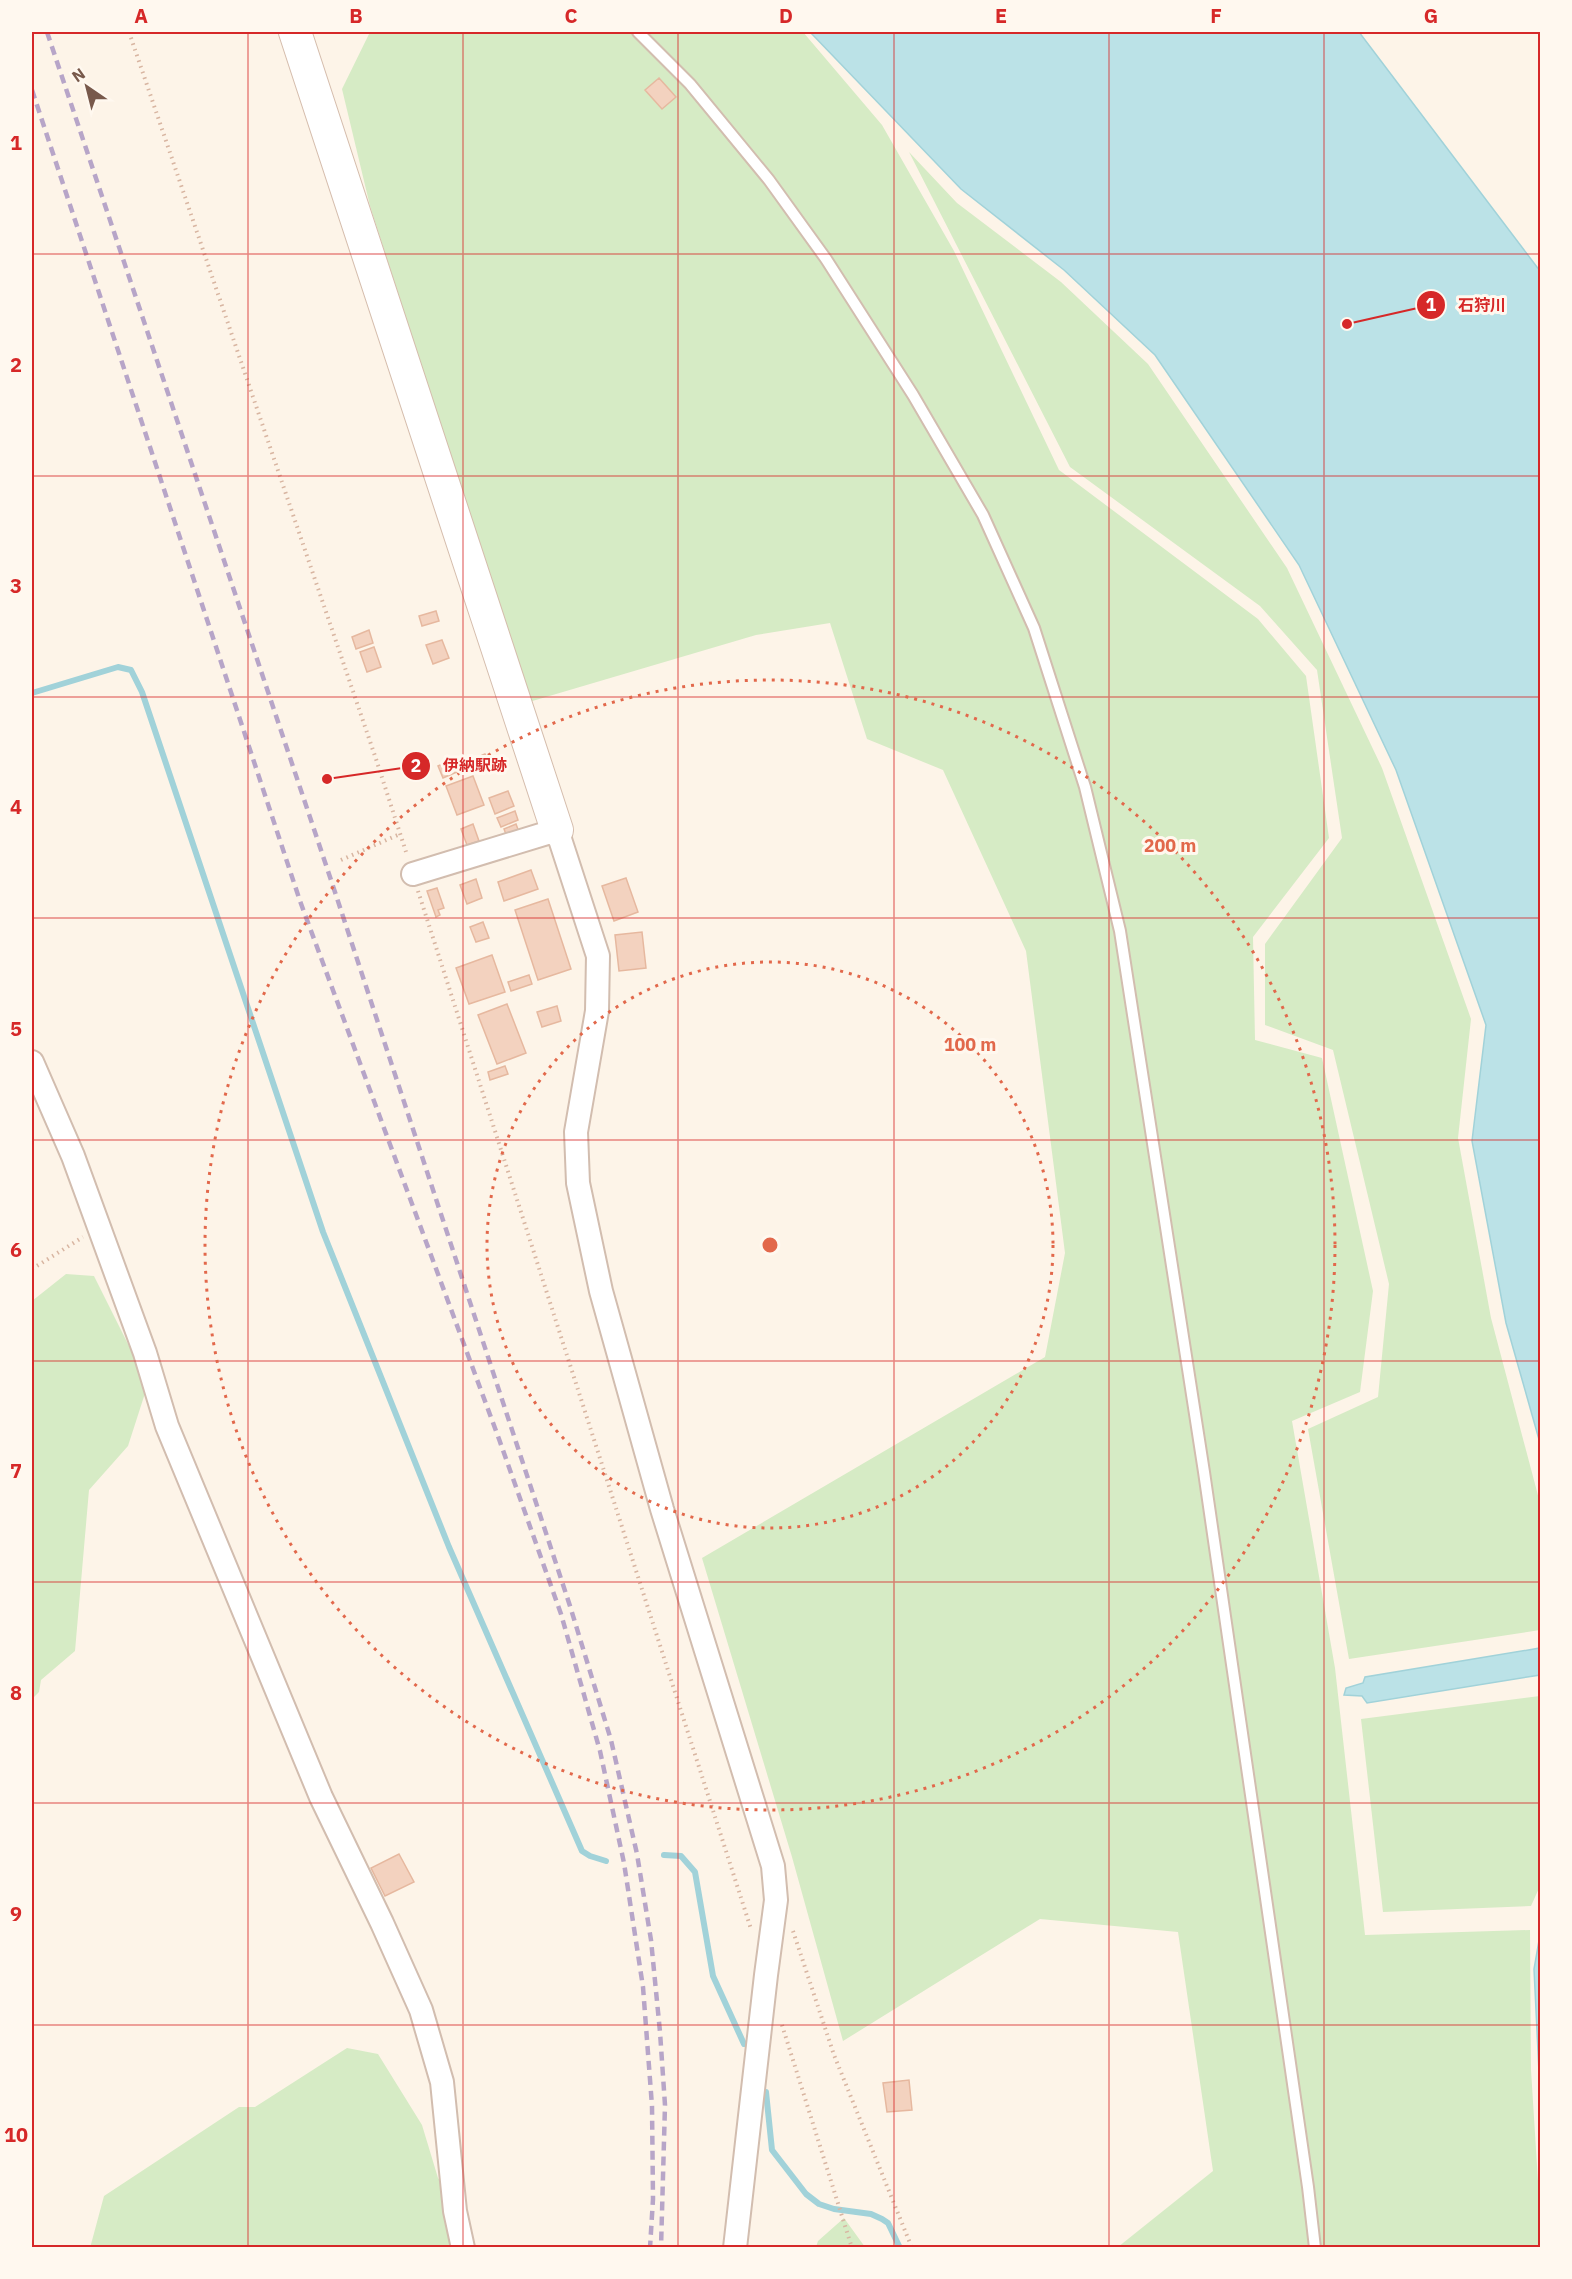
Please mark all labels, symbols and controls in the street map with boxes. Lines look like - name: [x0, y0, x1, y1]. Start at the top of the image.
- text: A: [134, 2, 148, 29]
- text: B: [349, 2, 363, 29]
- text: C: [564, 2, 578, 29]
- text: D: [779, 2, 793, 29]
- text: E: [995, 2, 1007, 29]
- text: F: [1210, 2, 1222, 29]
- text: G: [1424, 2, 1438, 29]
- north arrow: [57, 57, 117, 117]
- text: N: [68, 63, 89, 86]
- text: 1: [10, 129, 22, 156]
- callout: 石狩川: [1416, 288, 1518, 322]
- text: 1: [1426, 293, 1437, 316]
- text: 石狩川: [1458, 295, 1506, 315]
- text: 2: [10, 351, 22, 378]
- text: 3: [10, 572, 22, 599]
- callout: 伊納駅跡: [401, 749, 519, 783]
- text: 2: [411, 754, 421, 777]
- text: 伊納駅跡: [442, 755, 507, 775]
- text: 4: [10, 793, 22, 820]
- text: 200 m: [1144, 834, 1196, 857]
- text: 5: [10, 1015, 22, 1042]
- text: 100 m: [944, 1033, 996, 1056]
- centre of rings: [760, 1235, 780, 1255]
- text: 6: [10, 1236, 22, 1263]
- text: 7: [10, 1457, 22, 1484]
- text: 8: [10, 1679, 22, 1706]
- text: 9: [10, 1900, 22, 1927]
- text: 10: [4, 2121, 28, 2148]

